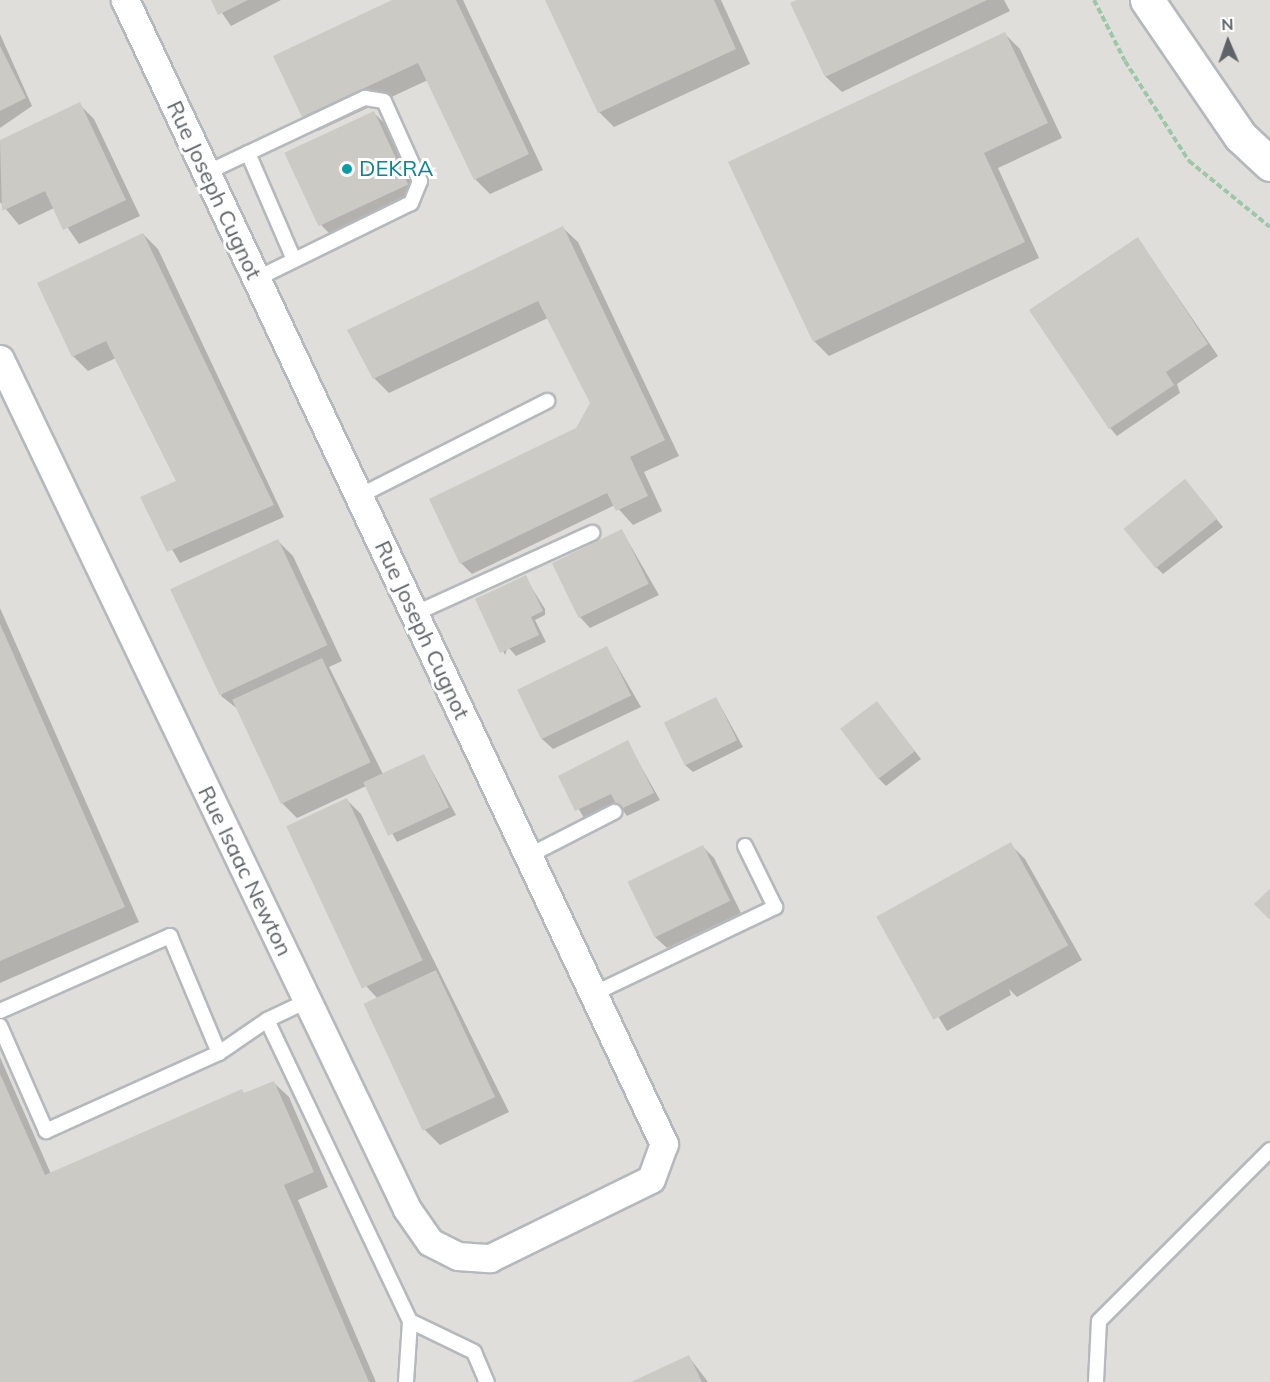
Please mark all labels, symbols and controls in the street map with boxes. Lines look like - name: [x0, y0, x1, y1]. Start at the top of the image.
- north arrow: [1198, 12, 1258, 72]
- text: N: [1221, 14, 1234, 34]
- street label: Rue Joseph Cugnot: [161, 97, 267, 283]
- place label: DEKRA: [359, 156, 433, 182]
- marker: DEKRA: [340, 162, 354, 176]
- street label: Rue Joseph Cugnot: [369, 537, 475, 723]
- street label: Rue Isaac Newton: [192, 782, 298, 960]

